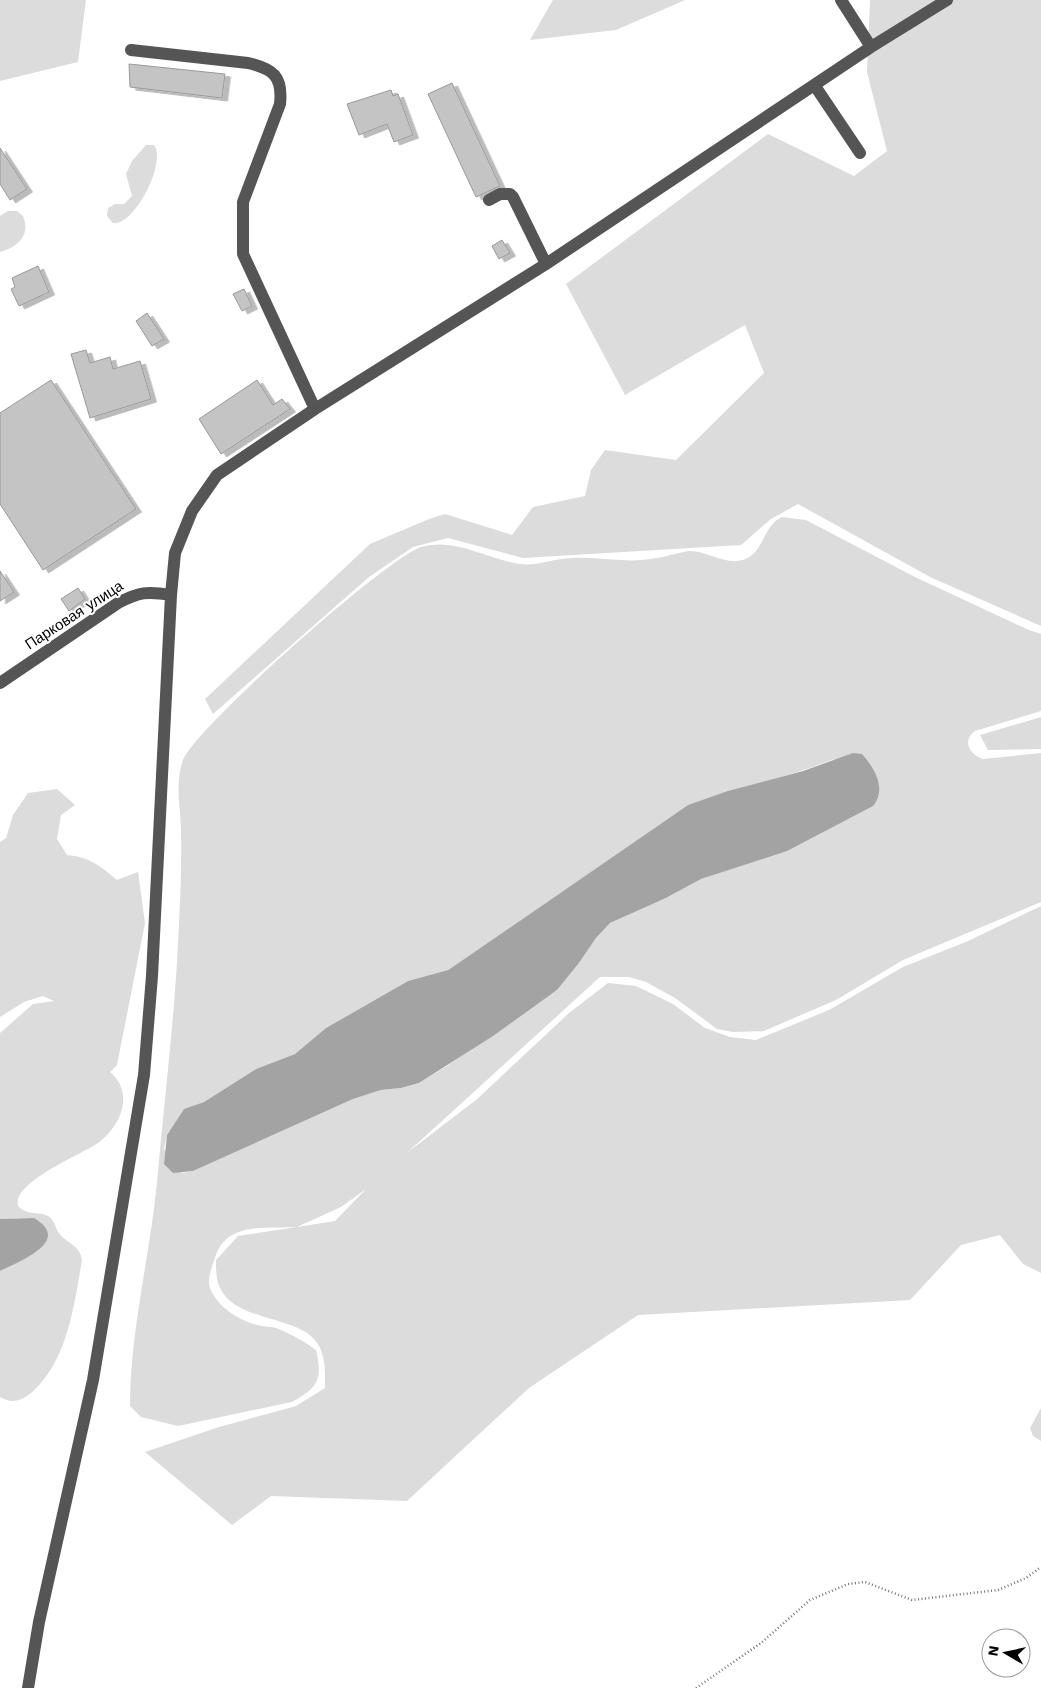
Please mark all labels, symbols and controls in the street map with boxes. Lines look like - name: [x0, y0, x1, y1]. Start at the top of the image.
- street label: Парковая улица: [22, 576, 127, 653]
- north arrow: [981, 1628, 1031, 1678]
- text: N: [984, 1645, 1002, 1657]

